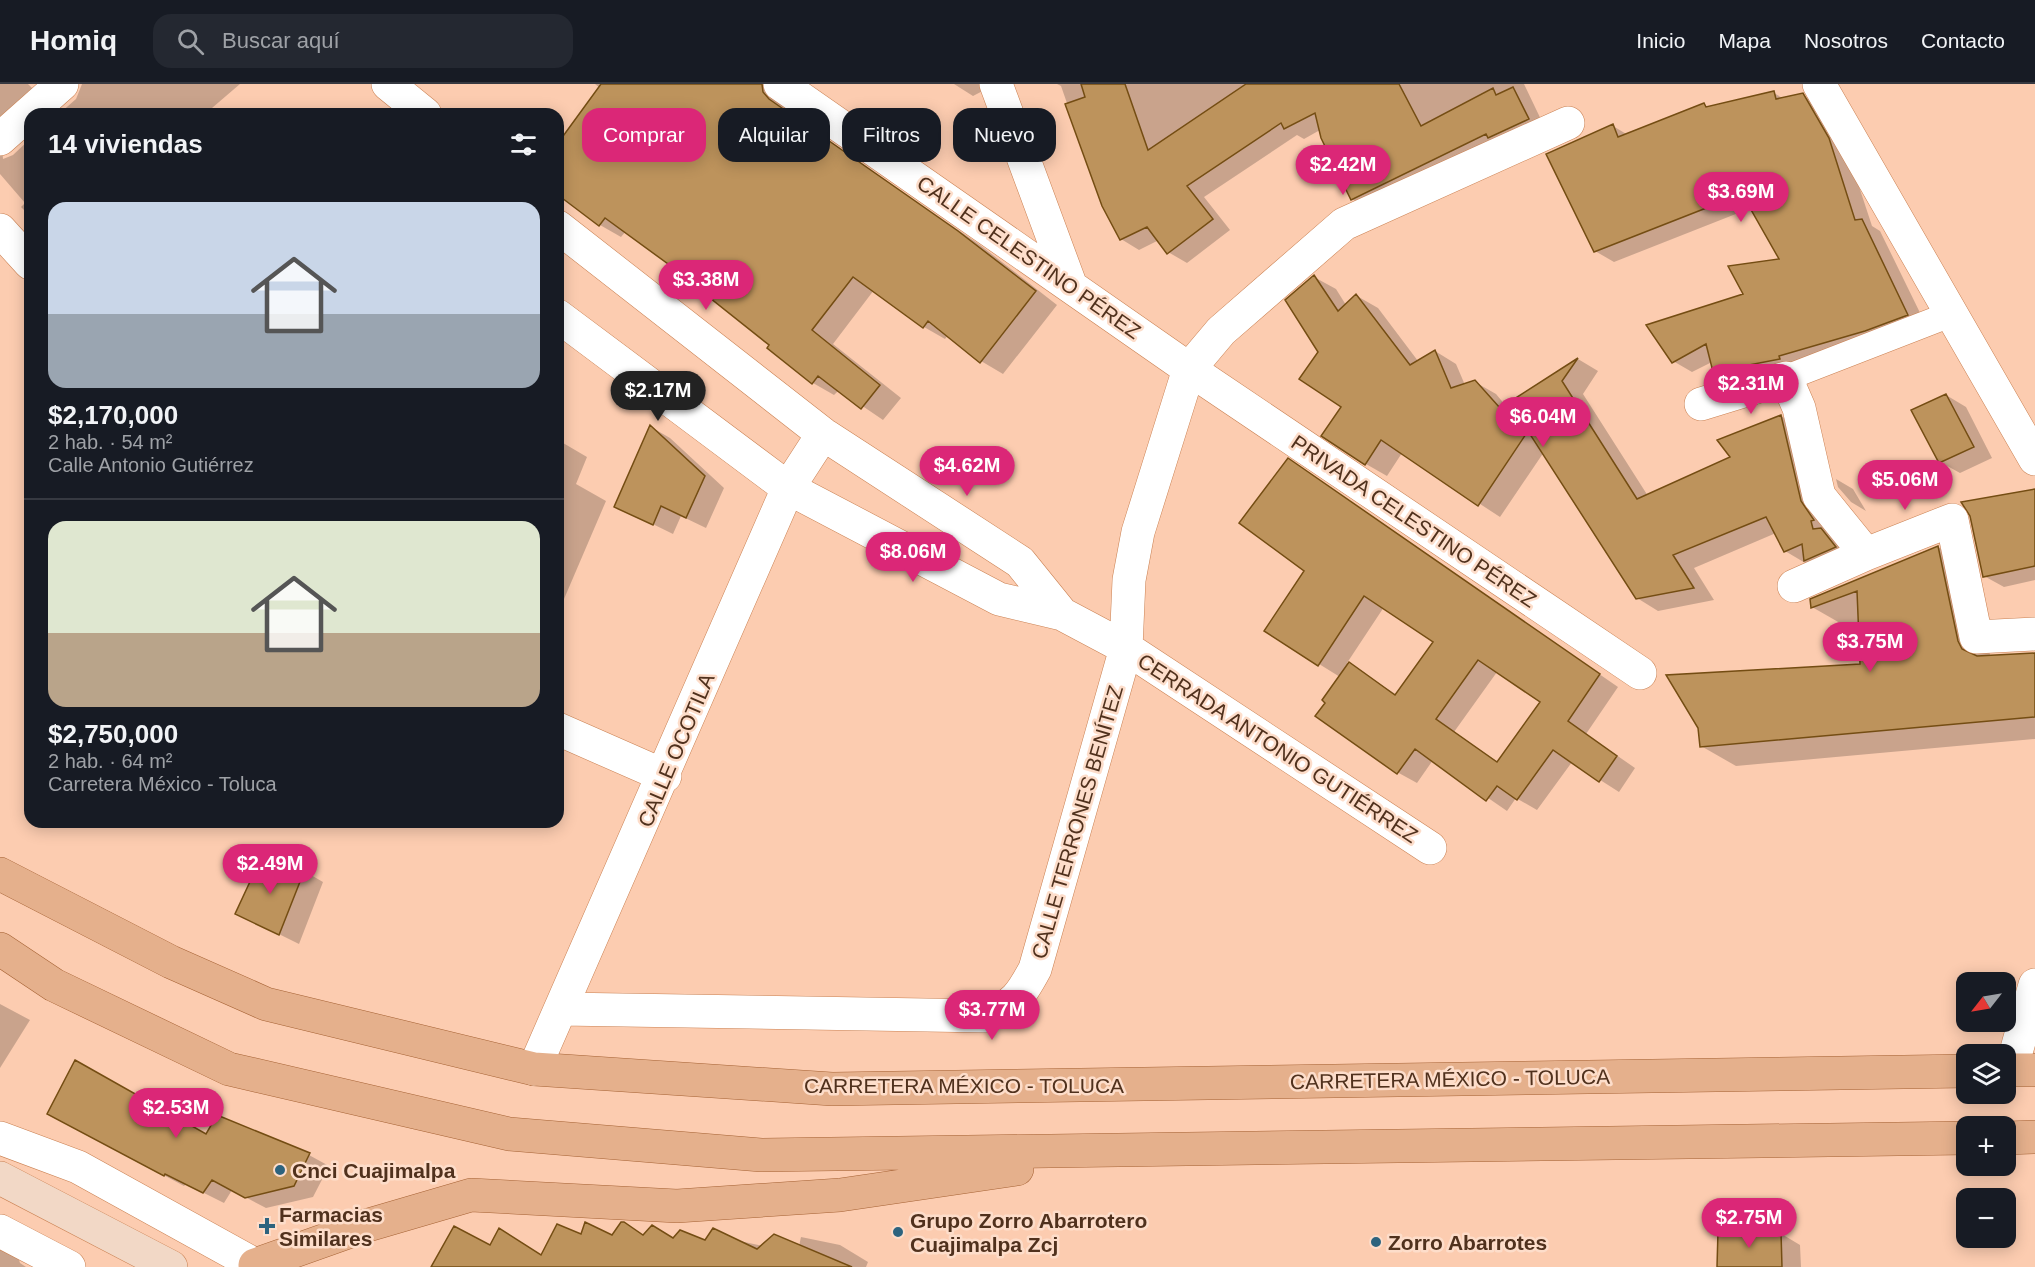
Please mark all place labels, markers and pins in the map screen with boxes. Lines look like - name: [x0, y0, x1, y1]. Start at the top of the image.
- pin: $2.42M: [1294, 145, 1392, 196]
- pin: $3.69M: [1692, 172, 1790, 223]
- pin: $3.38M: [657, 260, 755, 311]
- pin: $2.31M: [1702, 364, 1800, 415]
- pin: $2.17M: [609, 371, 707, 422]
- pin: $6.04M: [1494, 397, 1592, 448]
- pin: $4.62M: [918, 446, 1016, 497]
- pin: $5.06M: [1856, 460, 1954, 511]
- pin: $8.06M: [864, 532, 962, 583]
- pin: $3.75M: [1821, 622, 1919, 673]
- pin: $2.49M: [221, 844, 319, 895]
- pin: $3.77M: [943, 990, 1041, 1041]
- pin: $2.53M: [127, 1088, 225, 1139]
- place label: Cnci Cuajimalpa: [292, 1159, 456, 1182]
- marker: Cnci Cuajimalpa: [273, 1163, 287, 1177]
- pin: $2.75M: [1700, 1198, 1798, 1249]
- place label: Farmacias Similares: [279, 1203, 383, 1250]
- place label: Grupo Zorro Abarrotero Cuajimalpa Zcj: [910, 1209, 1147, 1256]
- marker: Farmacias Similares: [260, 1219, 274, 1233]
- marker: Grupo Zorro Abarrotero Cuajimalpa Zcj: [891, 1225, 905, 1239]
- place label: Zorro Abarrotes: [1388, 1231, 1547, 1254]
- marker: Zorro Abarrotes: [1369, 1235, 1383, 1249]

